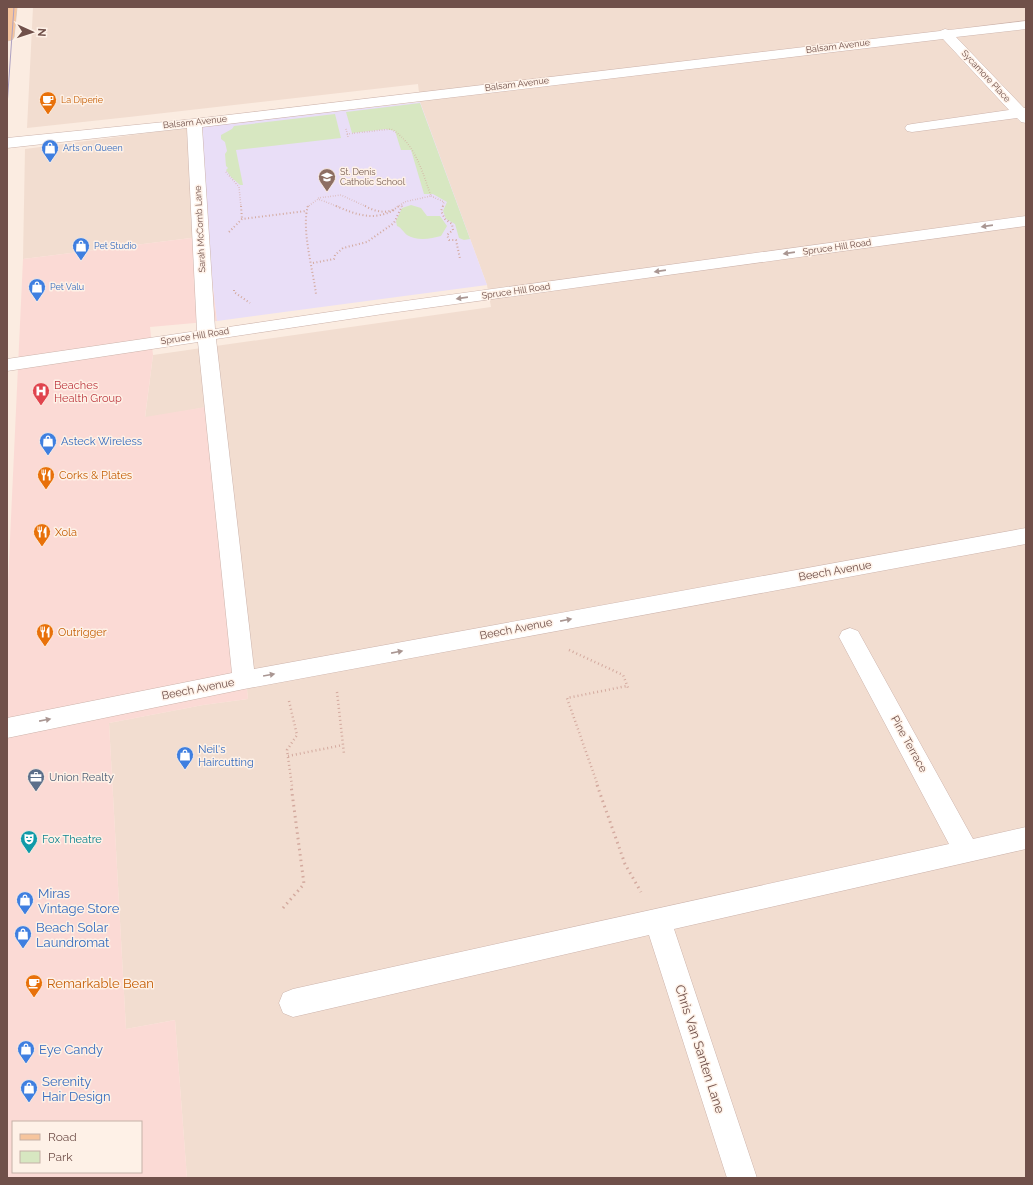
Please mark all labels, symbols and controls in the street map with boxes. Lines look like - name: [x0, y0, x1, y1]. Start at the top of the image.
- north arrow: [12, 12, 52, 52]
- text: N: [35, 28, 48, 37]
- street label: Balsam Avenue: [805, 37, 871, 55]
- street label: Sycamore Place: [959, 48, 1013, 105]
- street label: Balsam Avenue: [484, 75, 550, 93]
- cafe icon: La Diperie: [38, 90, 58, 115]
- place label: La Diperie: [61, 95, 104, 105]
- street label: Balsam Avenue: [162, 114, 228, 130]
- shop icon: Arts on Queen: [40, 138, 60, 163]
- place label: Arts on Queen: [63, 143, 123, 153]
- school or university icon: St. Denis Catholic School: [317, 167, 337, 192]
- place label: St. Denis Catholic School: [340, 167, 406, 187]
- street label: Sarah McComb Lane: [193, 185, 207, 273]
- one-way arrow: [981, 223, 993, 229]
- shop icon: Pet Studio: [71, 236, 91, 261]
- street label: Spruce Hill Road: [802, 237, 872, 257]
- place label: Pet Studio: [94, 241, 137, 251]
- one-way arrow: [783, 250, 795, 256]
- one-way arrow: [654, 268, 667, 274]
- shop icon: Pet Valu: [27, 277, 47, 302]
- street label: Spruce Hill Road: [481, 281, 551, 301]
- place label: Pet Valu: [50, 282, 84, 292]
- one-way arrow: [456, 295, 468, 301]
- street label: Spruce Hill Road: [160, 326, 230, 346]
- place label: Beaches Health Group: [54, 379, 122, 405]
- hospital icon: Beaches Health Group: [31, 381, 51, 406]
- shop icon: Asteck Wireless: [38, 431, 58, 456]
- place label: Asteck Wireless: [61, 435, 142, 448]
- restaurant icon: Corks & Plates: [36, 465, 56, 490]
- place label: Corks & Plates: [59, 469, 132, 482]
- restaurant icon: Xola: [32, 522, 52, 547]
- place label: Xola: [55, 526, 77, 539]
- street label: Beech Avenue: [798, 558, 873, 584]
- street label: Beech Avenue: [479, 615, 554, 642]
- one-way arrow: [560, 617, 572, 623]
- restaurant icon: Outrigger: [35, 622, 55, 647]
- place label: Outrigger: [58, 626, 107, 639]
- one-way arrow: [391, 648, 403, 654]
- one-way arrow: [263, 672, 275, 678]
- street label: Beech Avenue: [161, 675, 236, 702]
- street label: Pine Terrace: [888, 713, 930, 775]
- one-way arrow: [39, 717, 51, 723]
- place label: Neil's Haircutting: [198, 743, 254, 769]
- shop icon: Neil's Haircutting: [175, 745, 195, 770]
- office icon: Union Realty: [26, 767, 46, 792]
- place label: Union Realty: [49, 771, 114, 784]
- theatre icon: Fox Theatre: [19, 829, 39, 854]
- place label: Fox Theatre: [42, 833, 102, 846]
- place label: Miras Vintage Store: [38, 886, 120, 916]
- shop icon: Miras Vintage Store: [15, 890, 35, 915]
- place label: Beach Solar Laundromat: [36, 920, 110, 950]
- shop icon: Beach Solar Laundromat: [13, 924, 33, 949]
- cafe icon: Remarkable Bean: [24, 973, 44, 998]
- place label: Remarkable Bean: [47, 976, 154, 991]
- street label: Chris Van Santen Lane: [672, 983, 728, 1116]
- shop icon: Eye Candy: [16, 1039, 36, 1064]
- place label: Eye Candy: [39, 1042, 103, 1057]
- place label: Serenity Hair Design: [42, 1074, 111, 1104]
- shop icon: Serenity Hair Design: [19, 1078, 39, 1103]
- legend: [12, 1121, 142, 1173]
- text: Road: [48, 1130, 77, 1144]
- text: Park: [48, 1150, 73, 1164]

